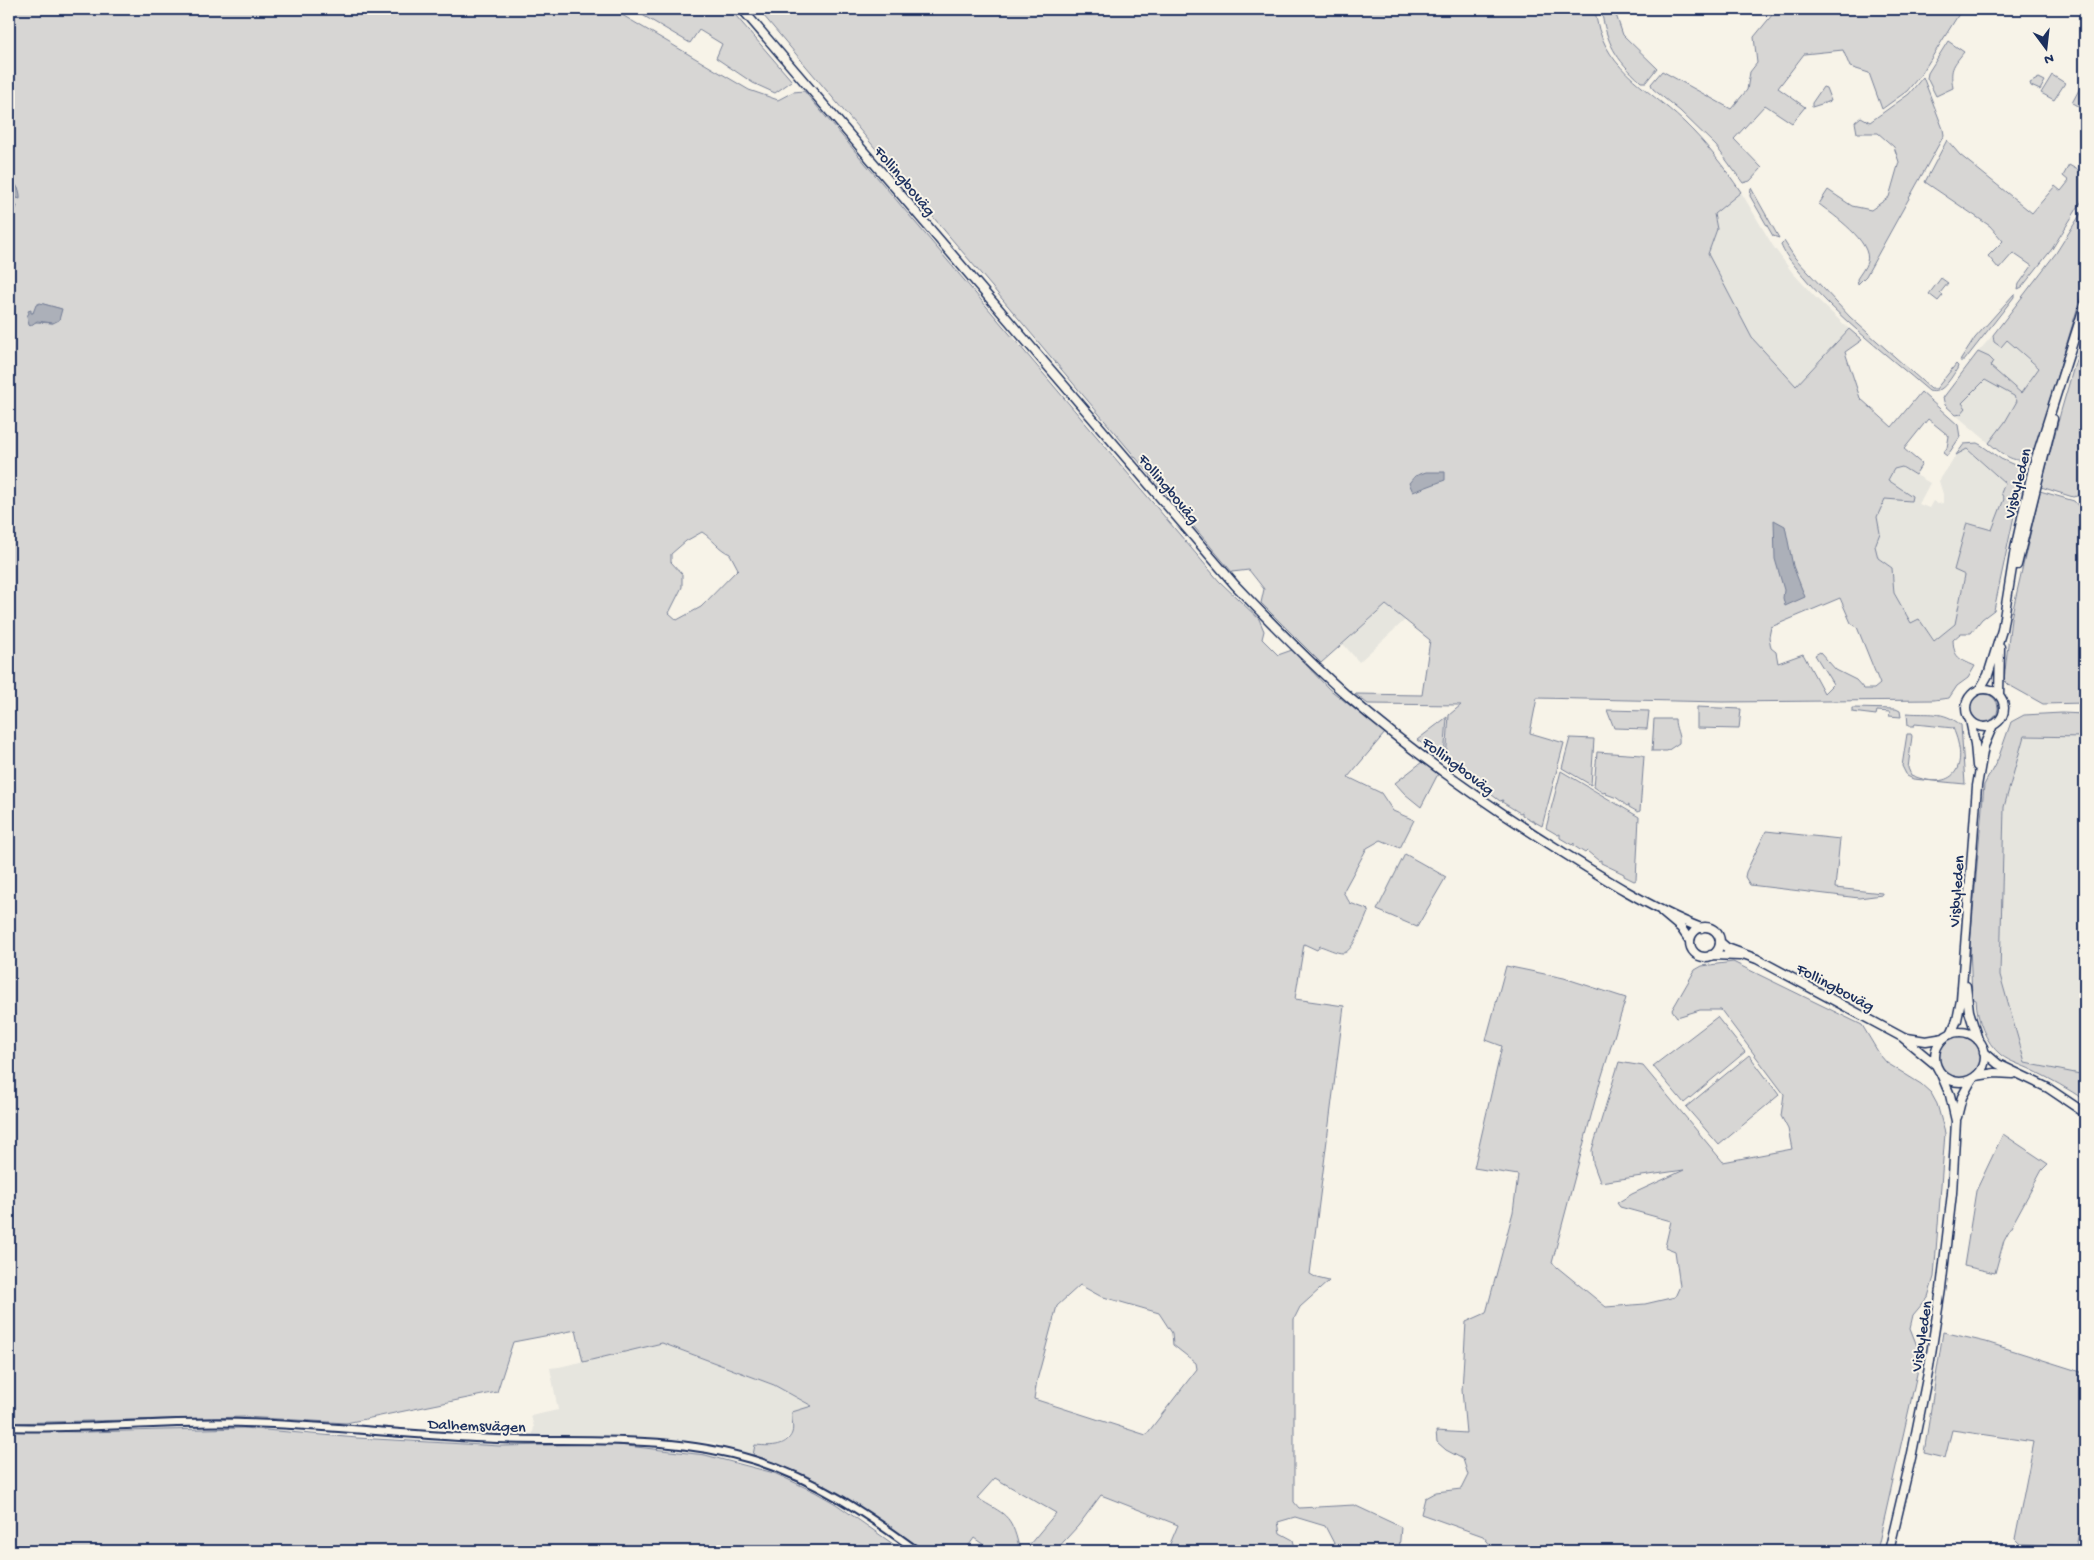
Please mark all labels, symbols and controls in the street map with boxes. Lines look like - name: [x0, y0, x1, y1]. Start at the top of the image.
- north arrow: [2022, 22, 2072, 72]
- text: N: [2042, 49, 2055, 68]
- street label: Follingboväg: [868, 143, 938, 221]
- street label: Visbyleden: [2001, 446, 2037, 522]
- street label: Follingboväg: [1132, 451, 1202, 529]
- street label: Follingboväg: [1416, 734, 1497, 801]
- street label: Visbyleden: [1946, 854, 1970, 929]
- street label: Follingboväg: [1791, 960, 1877, 1018]
- street label: Visbyleden: [1908, 1299, 1939, 1374]
- street label: Dalhemsvägen: [427, 1416, 526, 1439]

